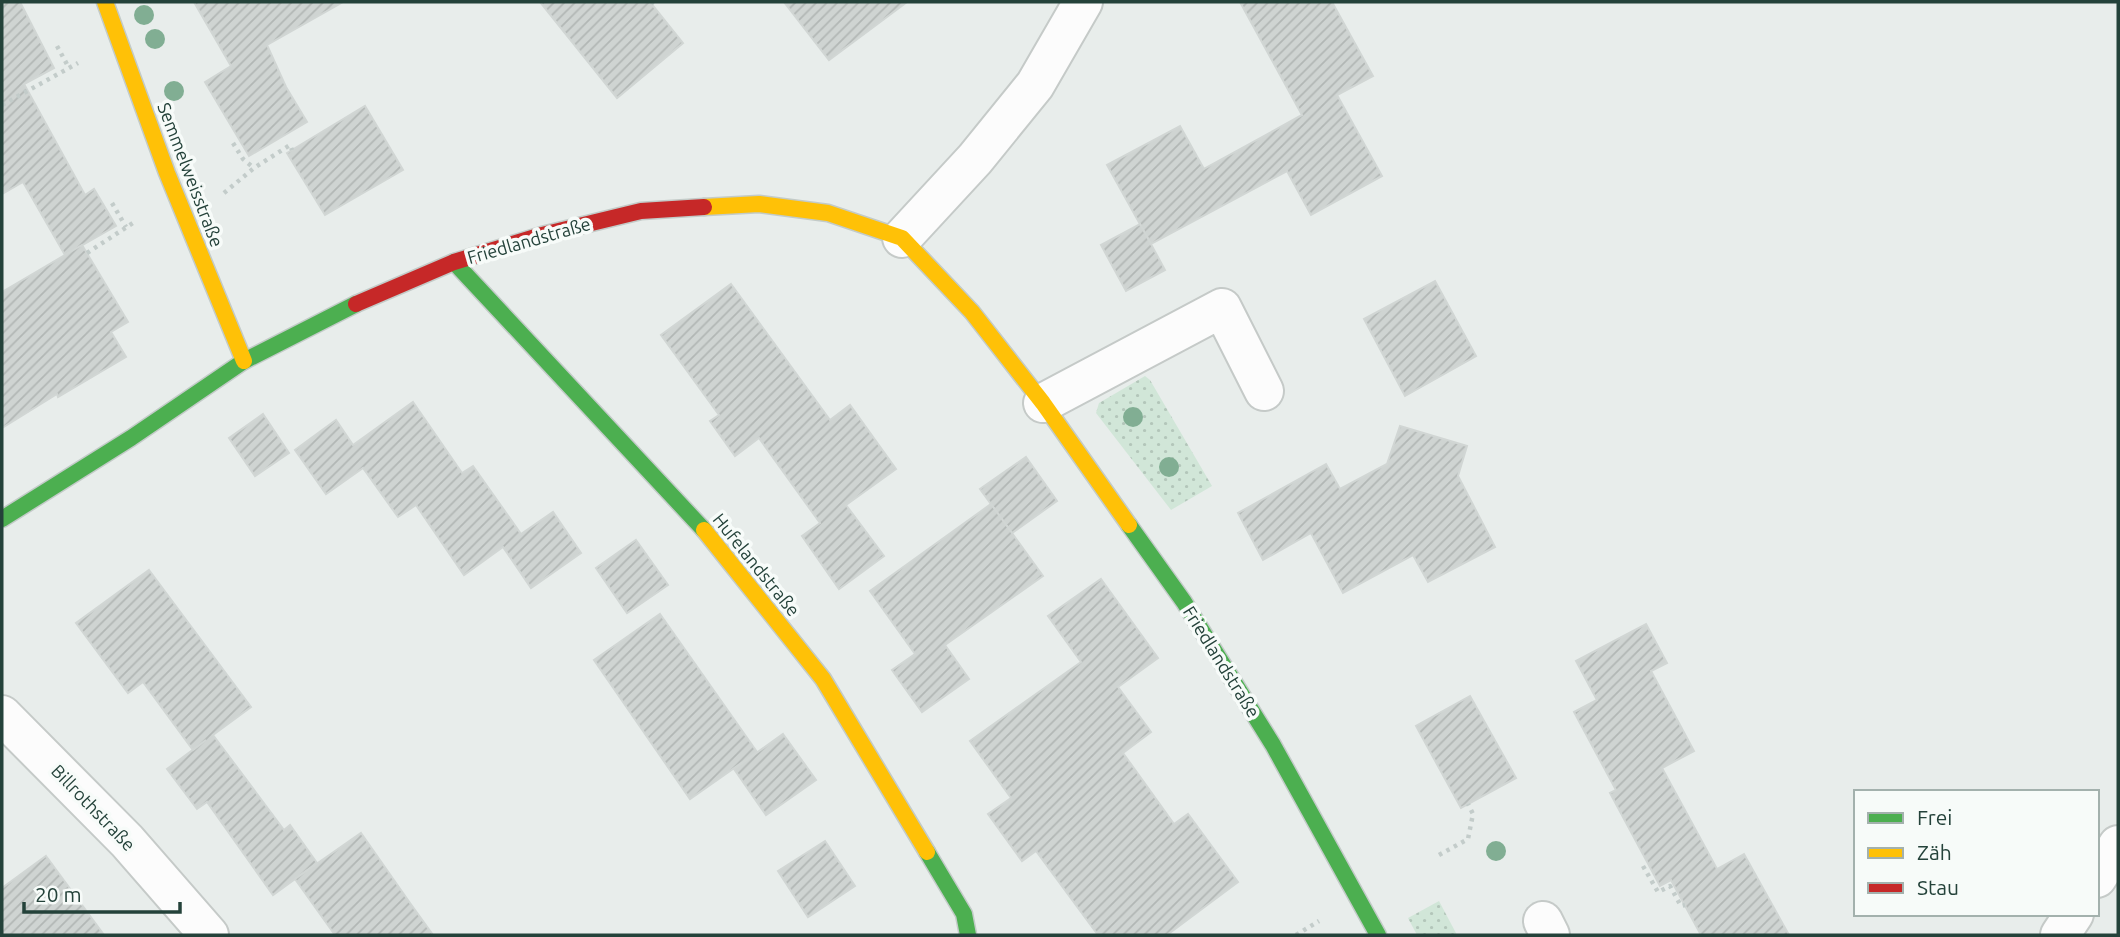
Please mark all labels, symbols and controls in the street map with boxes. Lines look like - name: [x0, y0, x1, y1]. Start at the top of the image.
- street label: Semmelweisstraße: [154, 100, 228, 250]
- street label: Friedlandstraße: [465, 213, 593, 267]
- street label: Hufelandstraße: [709, 509, 804, 620]
- street label: Friedlandstraße: [1180, 602, 1264, 721]
- street label: Billrothstraße: [48, 760, 140, 854]
- legend: [1854, 790, 2099, 916]
- text: Frei: [1917, 805, 1952, 829]
- text: Zäh: [1917, 840, 1952, 864]
- scale bar: [24, 870, 180, 914]
- text: Stau: [1917, 875, 1959, 899]
- text: 20 m: [35, 882, 82, 906]

